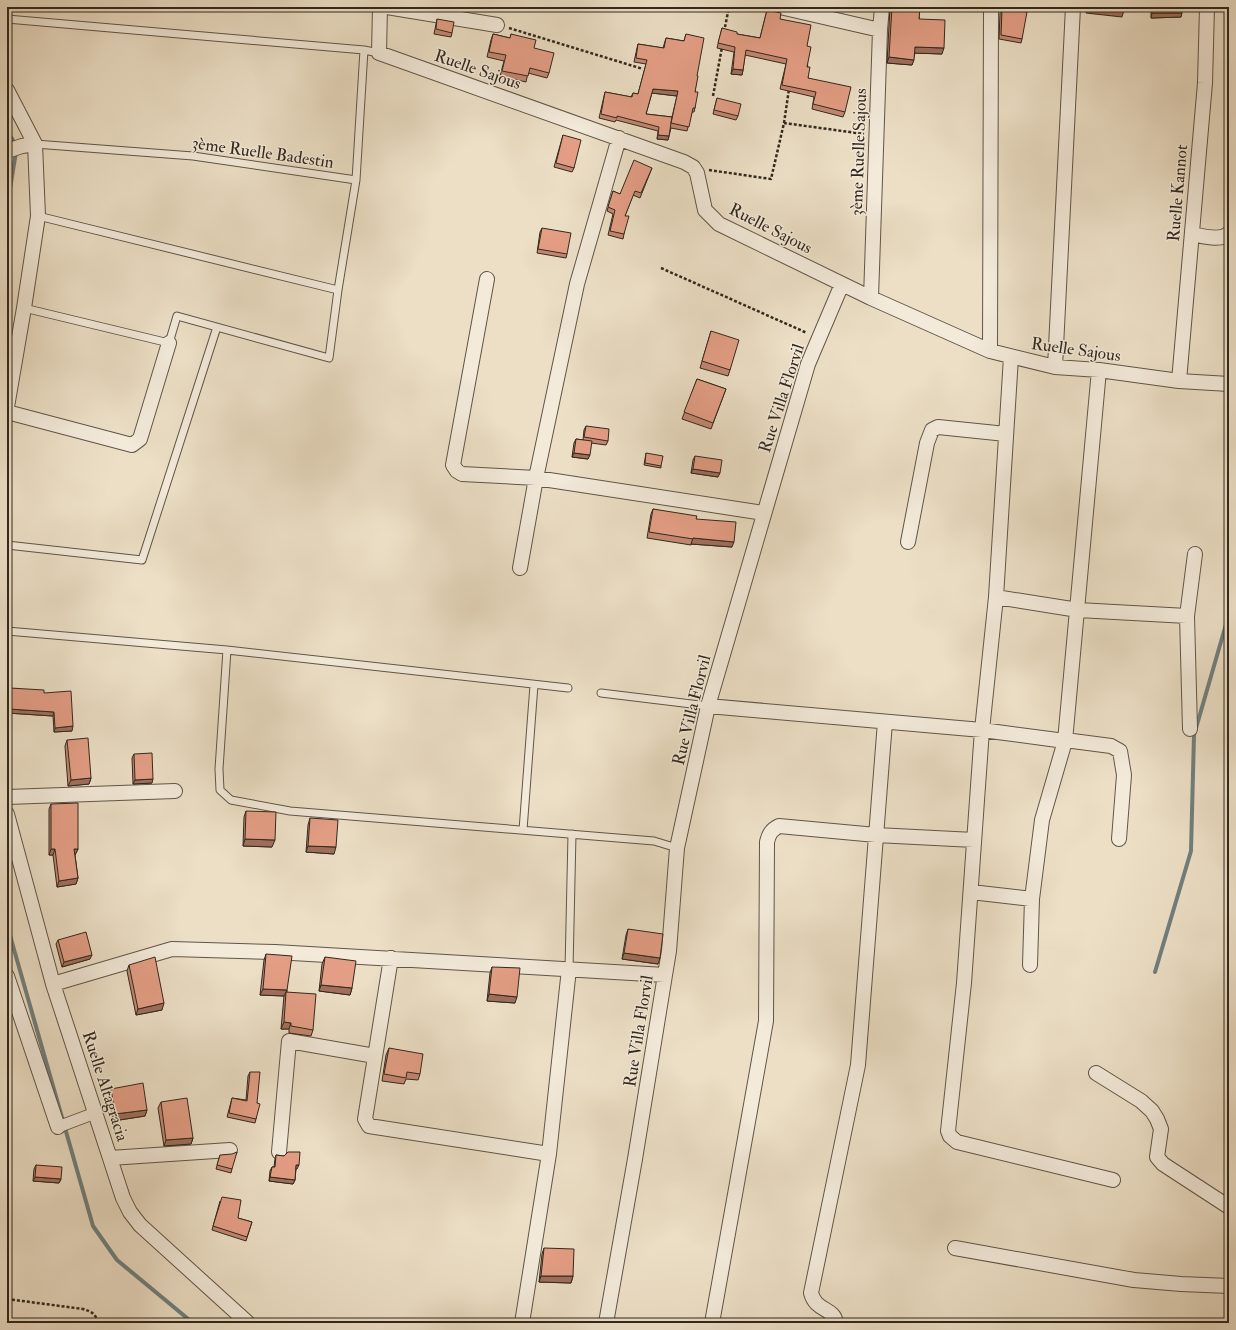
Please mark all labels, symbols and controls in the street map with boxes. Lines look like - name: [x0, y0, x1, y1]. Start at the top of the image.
- street label: Ruelle Sajous: [432, 45, 524, 94]
- street label: 3ème Ruelle Sajous: [846, 88, 871, 216]
- street label: 3ème Ruelle Badestin: [191, 132, 335, 173]
- street label: Ruelle Kannot: [1163, 143, 1192, 242]
- street label: Ruelle Sajous: [726, 199, 816, 258]
- street label: Ruelle Sajous: [1030, 333, 1122, 366]
- street label: Rue Villa Florvil: [754, 341, 809, 455]
- street label: Rue Villa Florvil: [668, 652, 716, 768]
- street label: Rue Villa Florvil: [619, 973, 658, 1089]
- street label: Ruelle Altagracia: [78, 1028, 134, 1145]

